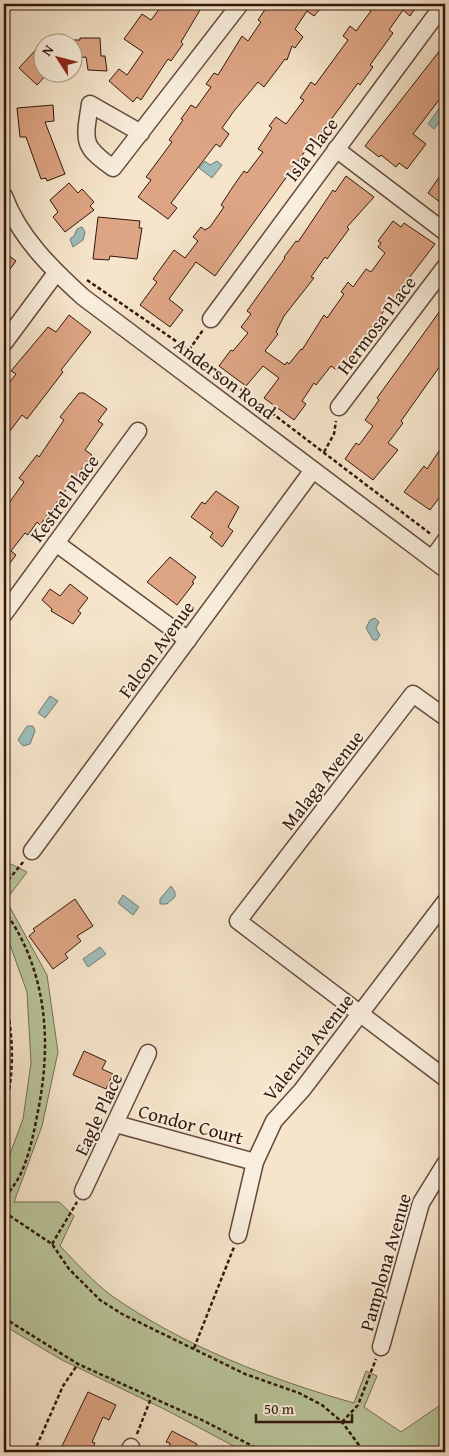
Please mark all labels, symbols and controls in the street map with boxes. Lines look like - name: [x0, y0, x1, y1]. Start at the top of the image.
- north arrow: [32, 32, 82, 82]
- text: N: [37, 40, 59, 60]
- street label: Isla Place: [278, 111, 344, 187]
- street label: Hermosa Place: [330, 270, 422, 380]
- street label: Anderson Road: [168, 330, 282, 426]
- street label: Kestrel Place: [23, 448, 105, 548]
- street label: Falcon Avenue: [111, 595, 201, 703]
- street label: Malaga Avenue: [274, 724, 370, 836]
- street label: Valencia Avenue: [256, 987, 360, 1107]
- street label: Eagle Place: [67, 1068, 129, 1160]
- street label: Condor Court: [136, 1097, 247, 1151]
- street label: Pamplona Avenue: [352, 1190, 418, 1334]
- scale bar: [256, 1391, 353, 1423]
- text: 50 m: [264, 1398, 295, 1419]

